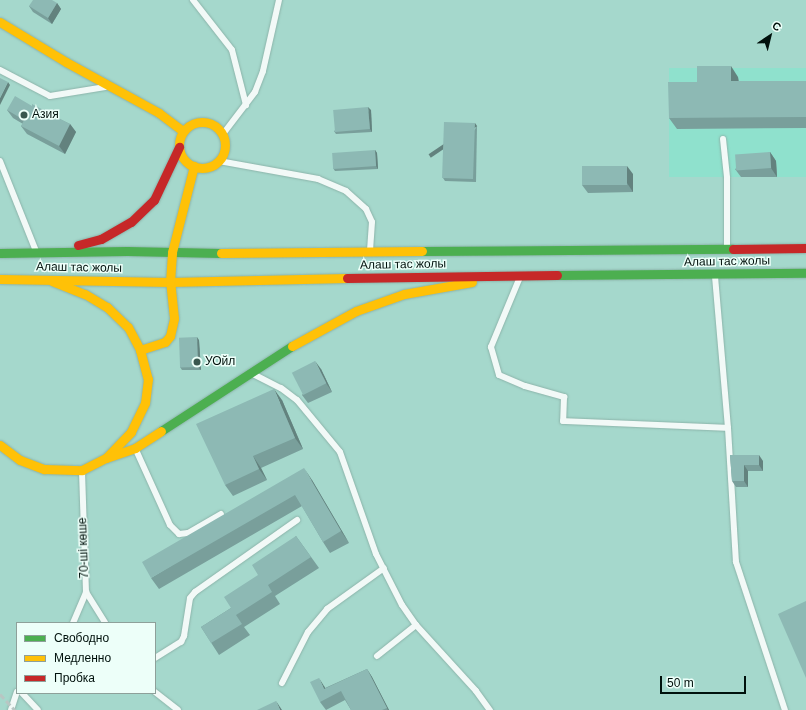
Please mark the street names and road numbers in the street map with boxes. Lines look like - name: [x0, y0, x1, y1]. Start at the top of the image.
- street label: Алаш тас жолы: [684, 254, 770, 270]
- street label: Алаш тас жолы: [360, 257, 446, 273]
- street label: Алаш тас жолы: [36, 260, 122, 276]
- street label: 70-ші көше: [76, 517, 92, 579]

